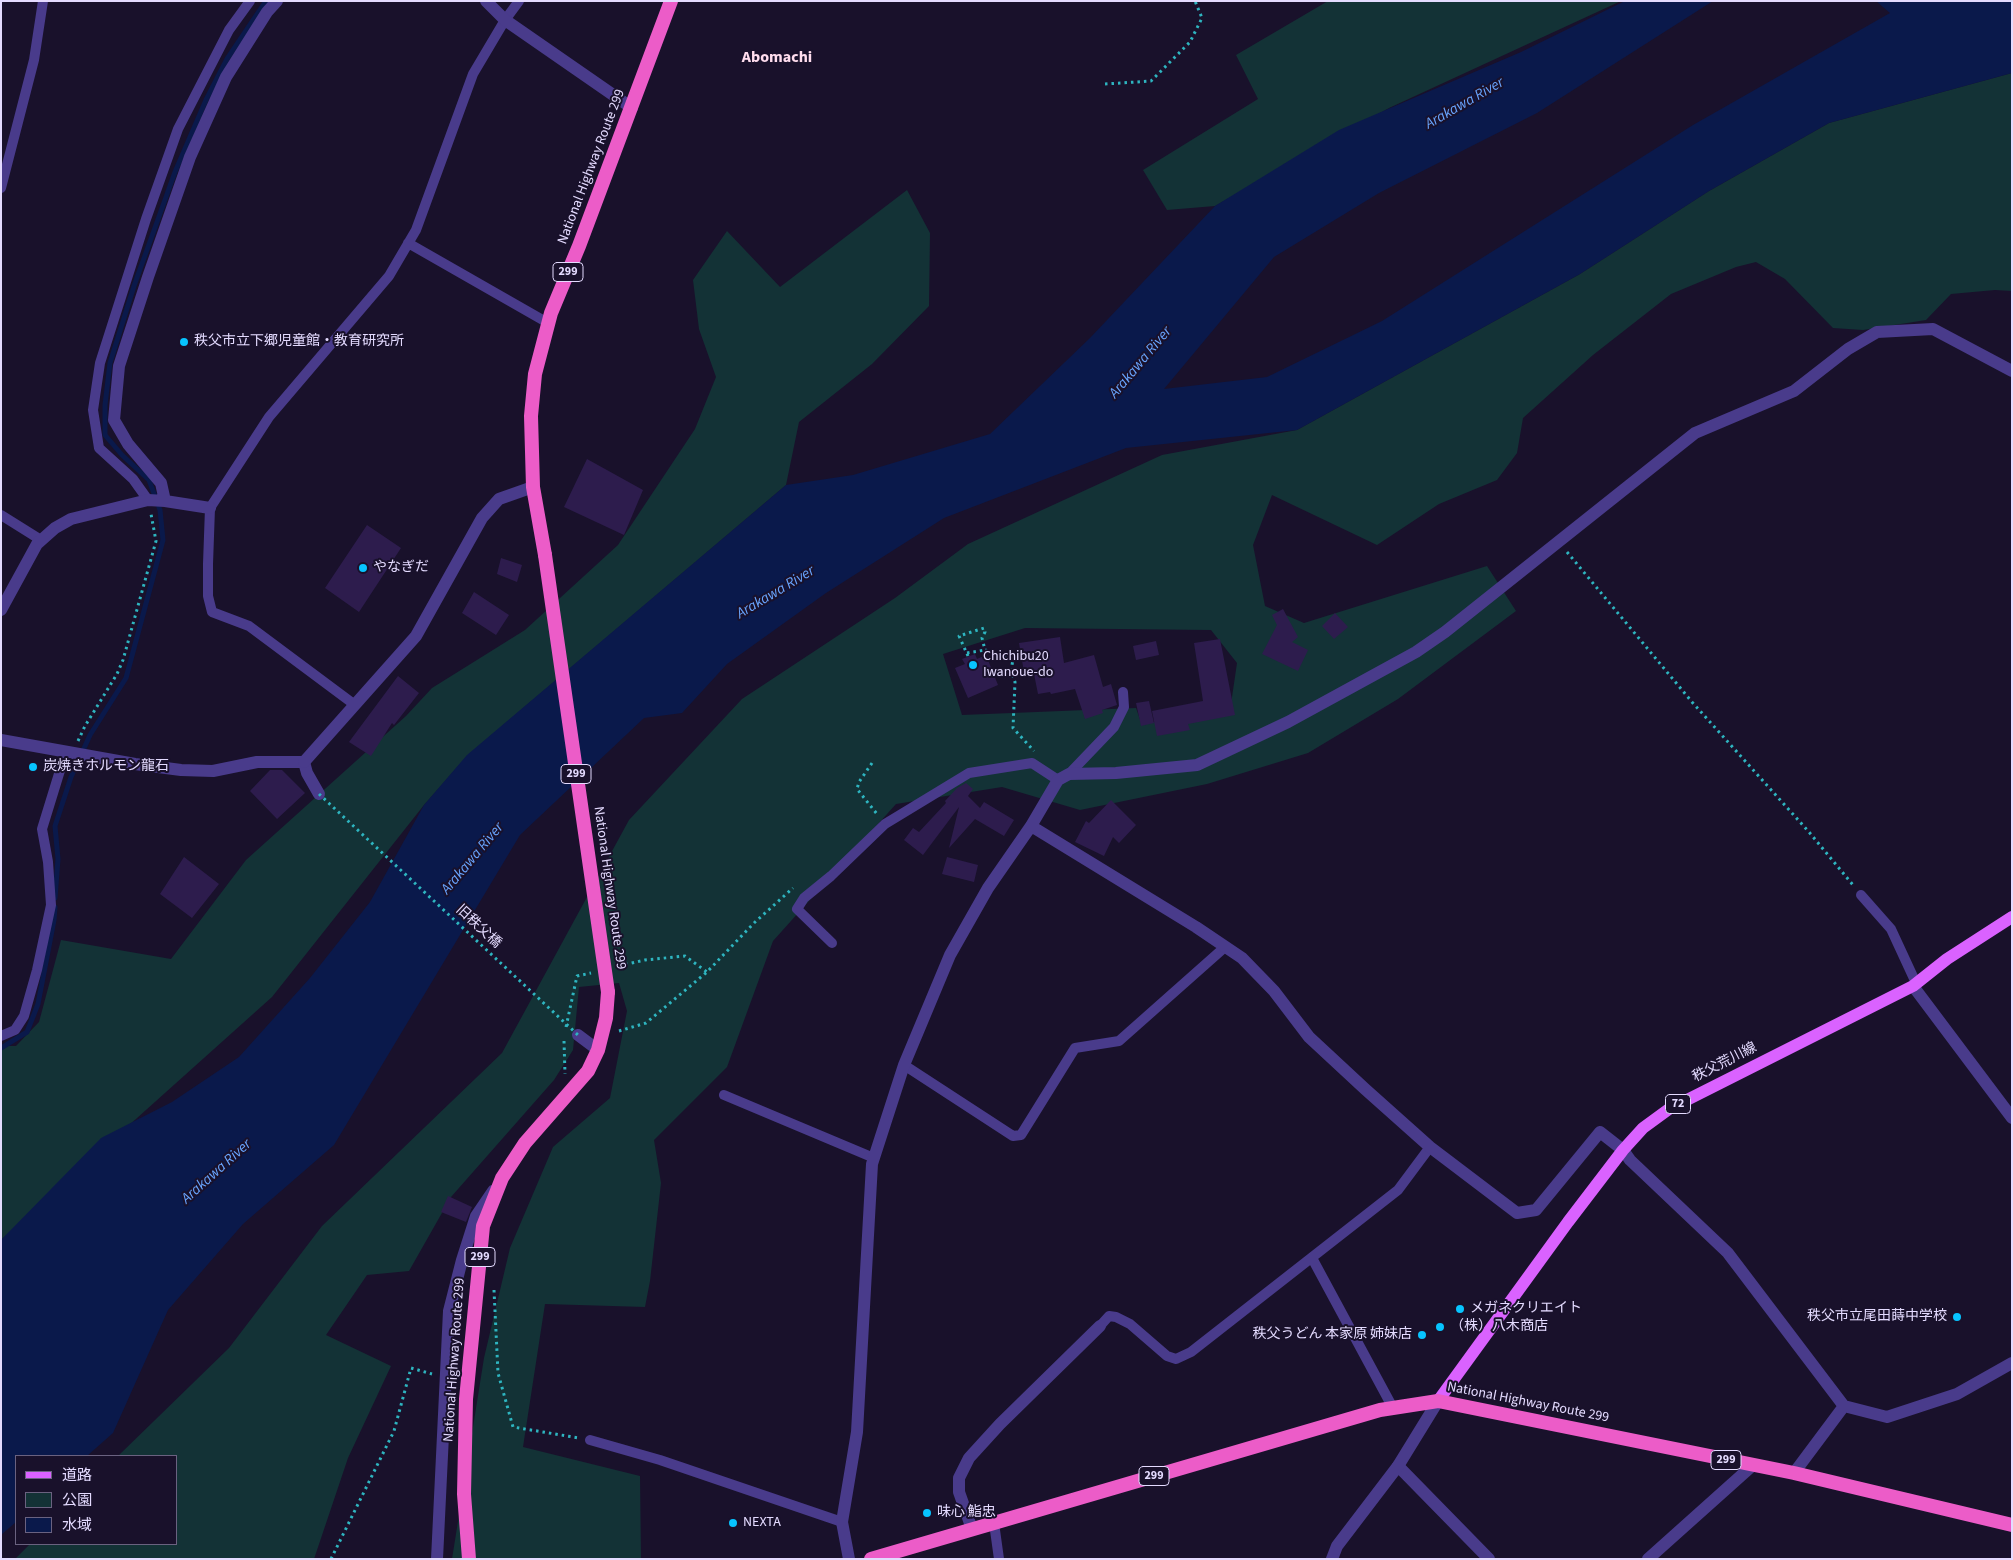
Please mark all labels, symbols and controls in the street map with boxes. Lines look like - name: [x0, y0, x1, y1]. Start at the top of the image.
- district label: Abomachi: [742, 48, 812, 68]
- water label: Arakawa River: [1422, 74, 1508, 134]
- street label: National Highway Route 299: [555, 87, 629, 247]
- road number: 299: [553, 262, 583, 282]
- water label: Arakawa River: [1106, 323, 1176, 403]
- place label: 秩父市立下郷児童館・教育研究所: [194, 334, 404, 350]
- marker: 秩父市立下郷児童館・教育研究所: [178, 336, 190, 348]
- place label: やなぎだ: [373, 560, 429, 576]
- marker: やなぎだ: [357, 562, 369, 574]
- water label: Arakawa River: [734, 563, 818, 623]
- place label: Chichibu20 Iwanoue-do: [983, 649, 1053, 682]
- marker: Chichibu20 Iwanoue-do: [967, 659, 979, 671]
- place label: 炭焼きホルモン龍石: [43, 759, 169, 775]
- marker: 炭焼きホルモン龍石: [27, 761, 39, 773]
- road number: 299: [561, 764, 591, 784]
- street label: National Highway Route 299: [589, 805, 629, 971]
- water label: Arakawa River: [438, 819, 508, 899]
- street label: 旧秩父橋: [452, 902, 504, 952]
- street label: 秩父荒川線: [1690, 1040, 1760, 1086]
- road number: 72: [1666, 1094, 1690, 1114]
- water label: Arakawa River: [178, 1136, 256, 1208]
- road number: 299: [465, 1248, 495, 1266]
- street label: National Highway Route 299: [441, 1277, 469, 1443]
- place label: メガネクリエイト: [1470, 1301, 1582, 1317]
- marker: メガネクリエイト: [1454, 1303, 1466, 1315]
- place label: 秩父市立尾田蒔中学校: [1807, 1309, 1947, 1325]
- marker: 秩父市立尾田蒔中学校: [1951, 1311, 1963, 1323]
- place label: （株）八木商店: [1450, 1319, 1548, 1335]
- marker: （株）八木商店: [1434, 1321, 1446, 1333]
- place label: 秩父うどん 本家原 姉妹店: [1252, 1327, 1412, 1343]
- marker: 秩父うどん 本家原 姉妹店: [1416, 1329, 1428, 1341]
- street label: National Highway Route 299: [1446, 1379, 1610, 1427]
- road number: 299: [1711, 1450, 1741, 1470]
- legend: [15, 1455, 178, 1545]
- text: 道路: [62, 1465, 92, 1486]
- road number: 299: [1139, 1466, 1169, 1485]
- text: 公園: [62, 1490, 92, 1511]
- place label: 味心 鮨忠: [937, 1505, 996, 1521]
- marker: 味心 鮨忠: [921, 1507, 933, 1519]
- text: 水域: [62, 1515, 92, 1536]
- place label: NEXTA: [743, 1515, 781, 1531]
- marker: NEXTA: [727, 1517, 739, 1529]

